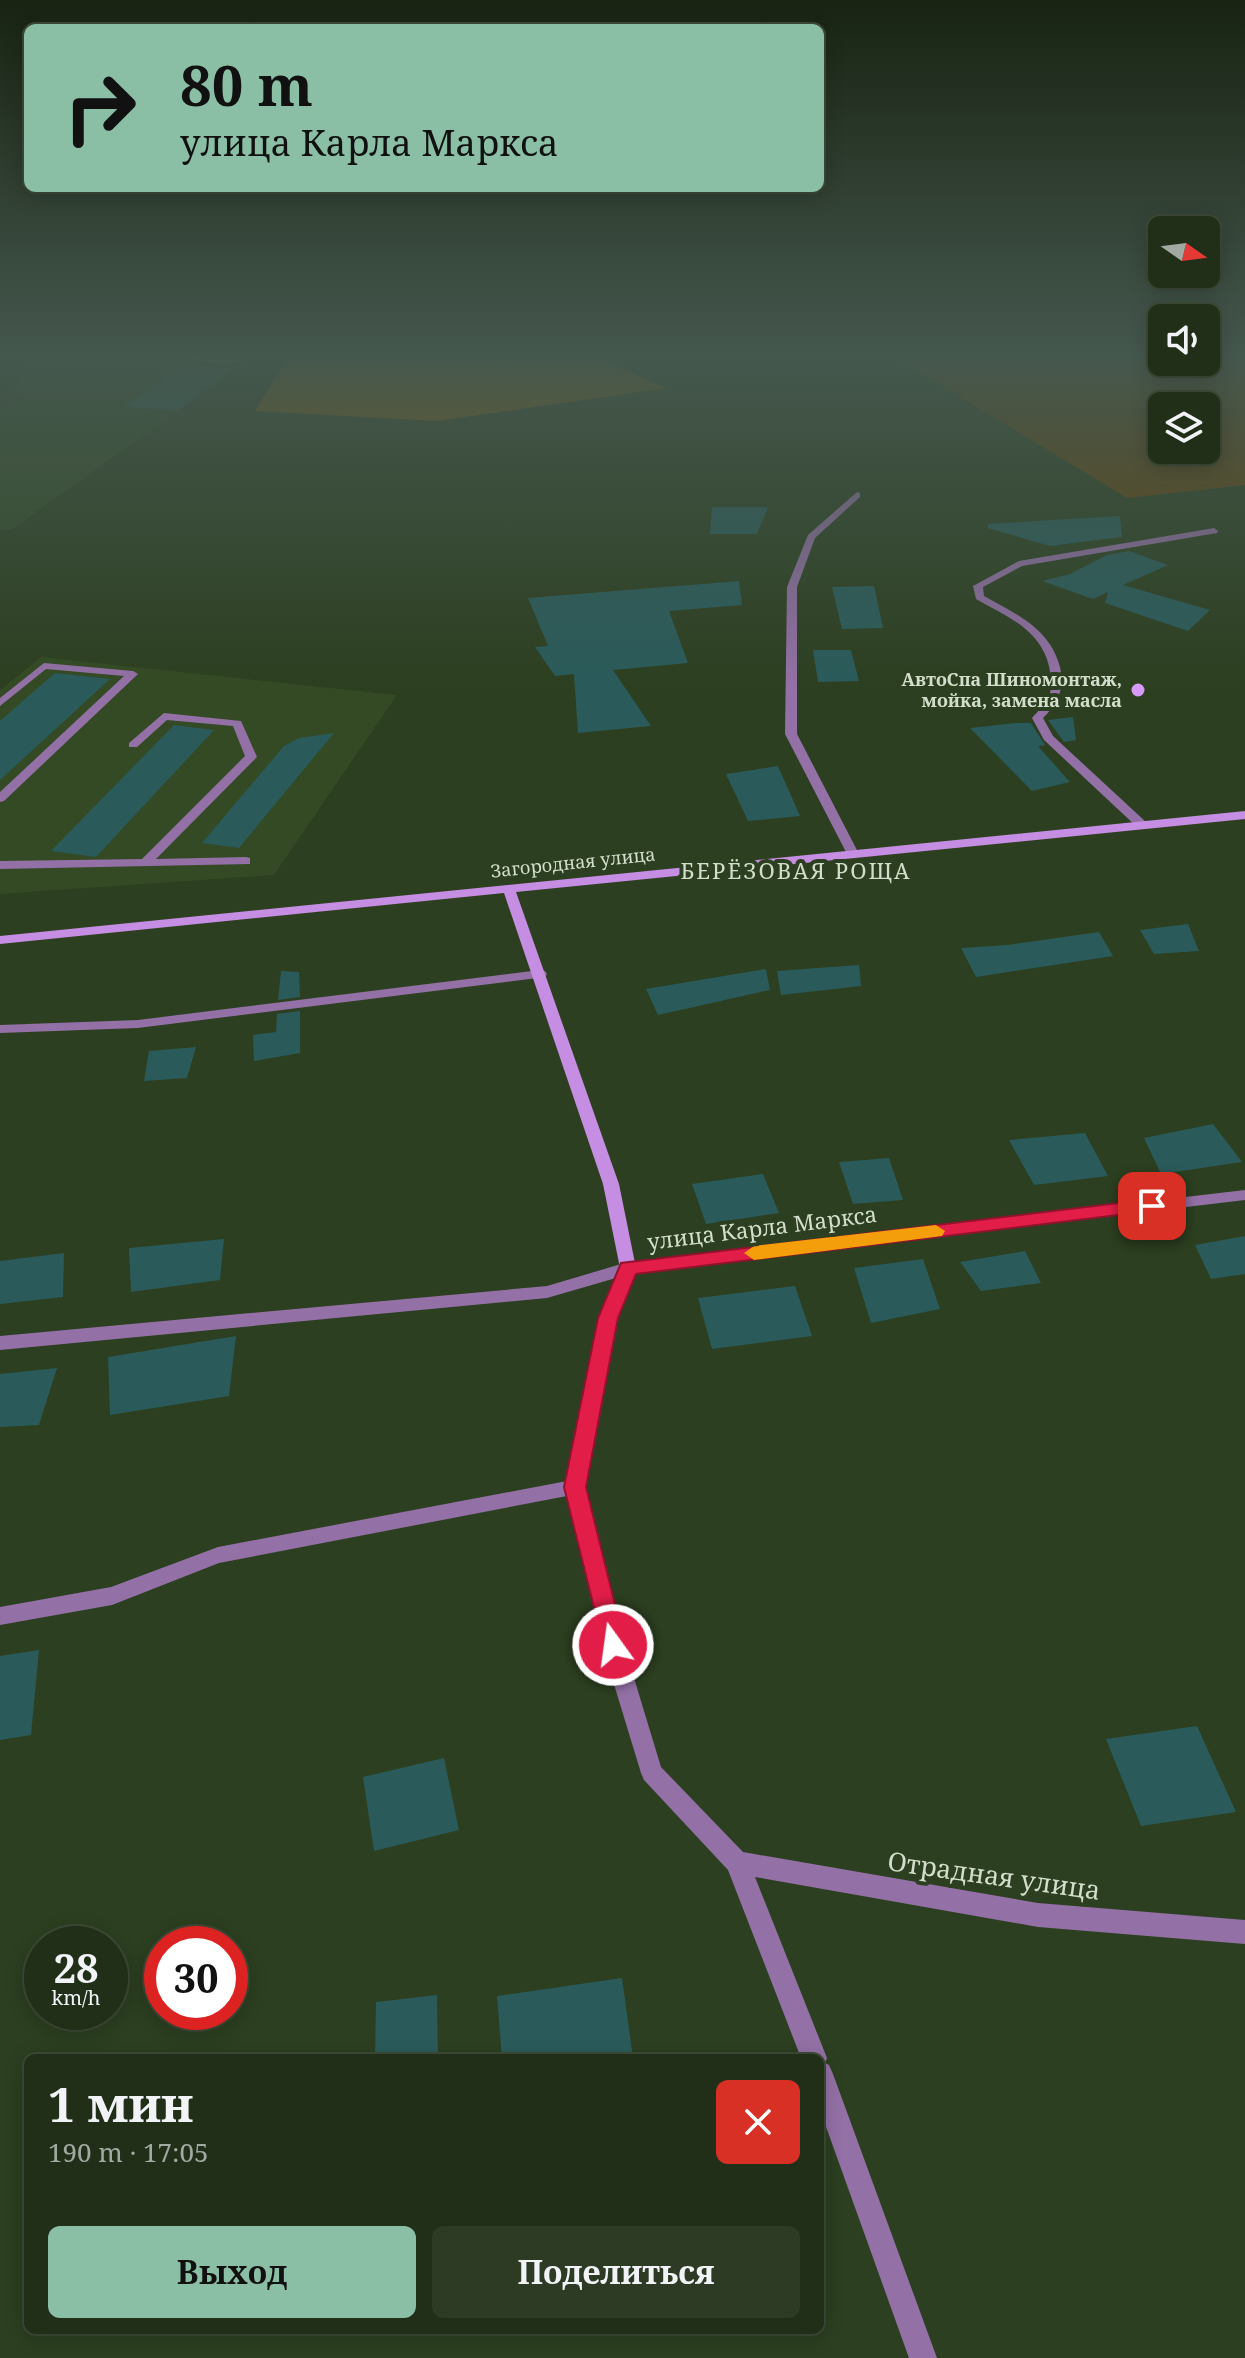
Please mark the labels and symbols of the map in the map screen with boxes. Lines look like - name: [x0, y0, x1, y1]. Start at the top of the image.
- north arrow: [1148, 216, 1220, 288]
- place label: АвтоСпа Шиномонтаж, мойка, замена масла: [902, 667, 1122, 712]
- marker: АвтоСпа Шиномонтаж, мойка, замена масла: [1129, 681, 1147, 699]
- street label: Загородная улица: [489, 841, 657, 883]
- district label: БЕРЁЗОВАЯ РОЩА: [680, 855, 912, 885]
- pin: [1118, 1172, 1186, 1240]
- street label: улица Карла Маркса: [645, 1198, 879, 1256]
- position arrow: [571, 1603, 655, 1687]
- street label: Отрадная улица: [885, 1842, 1103, 1908]
- speed limit sign: 30: [144, 1926, 248, 2030]

